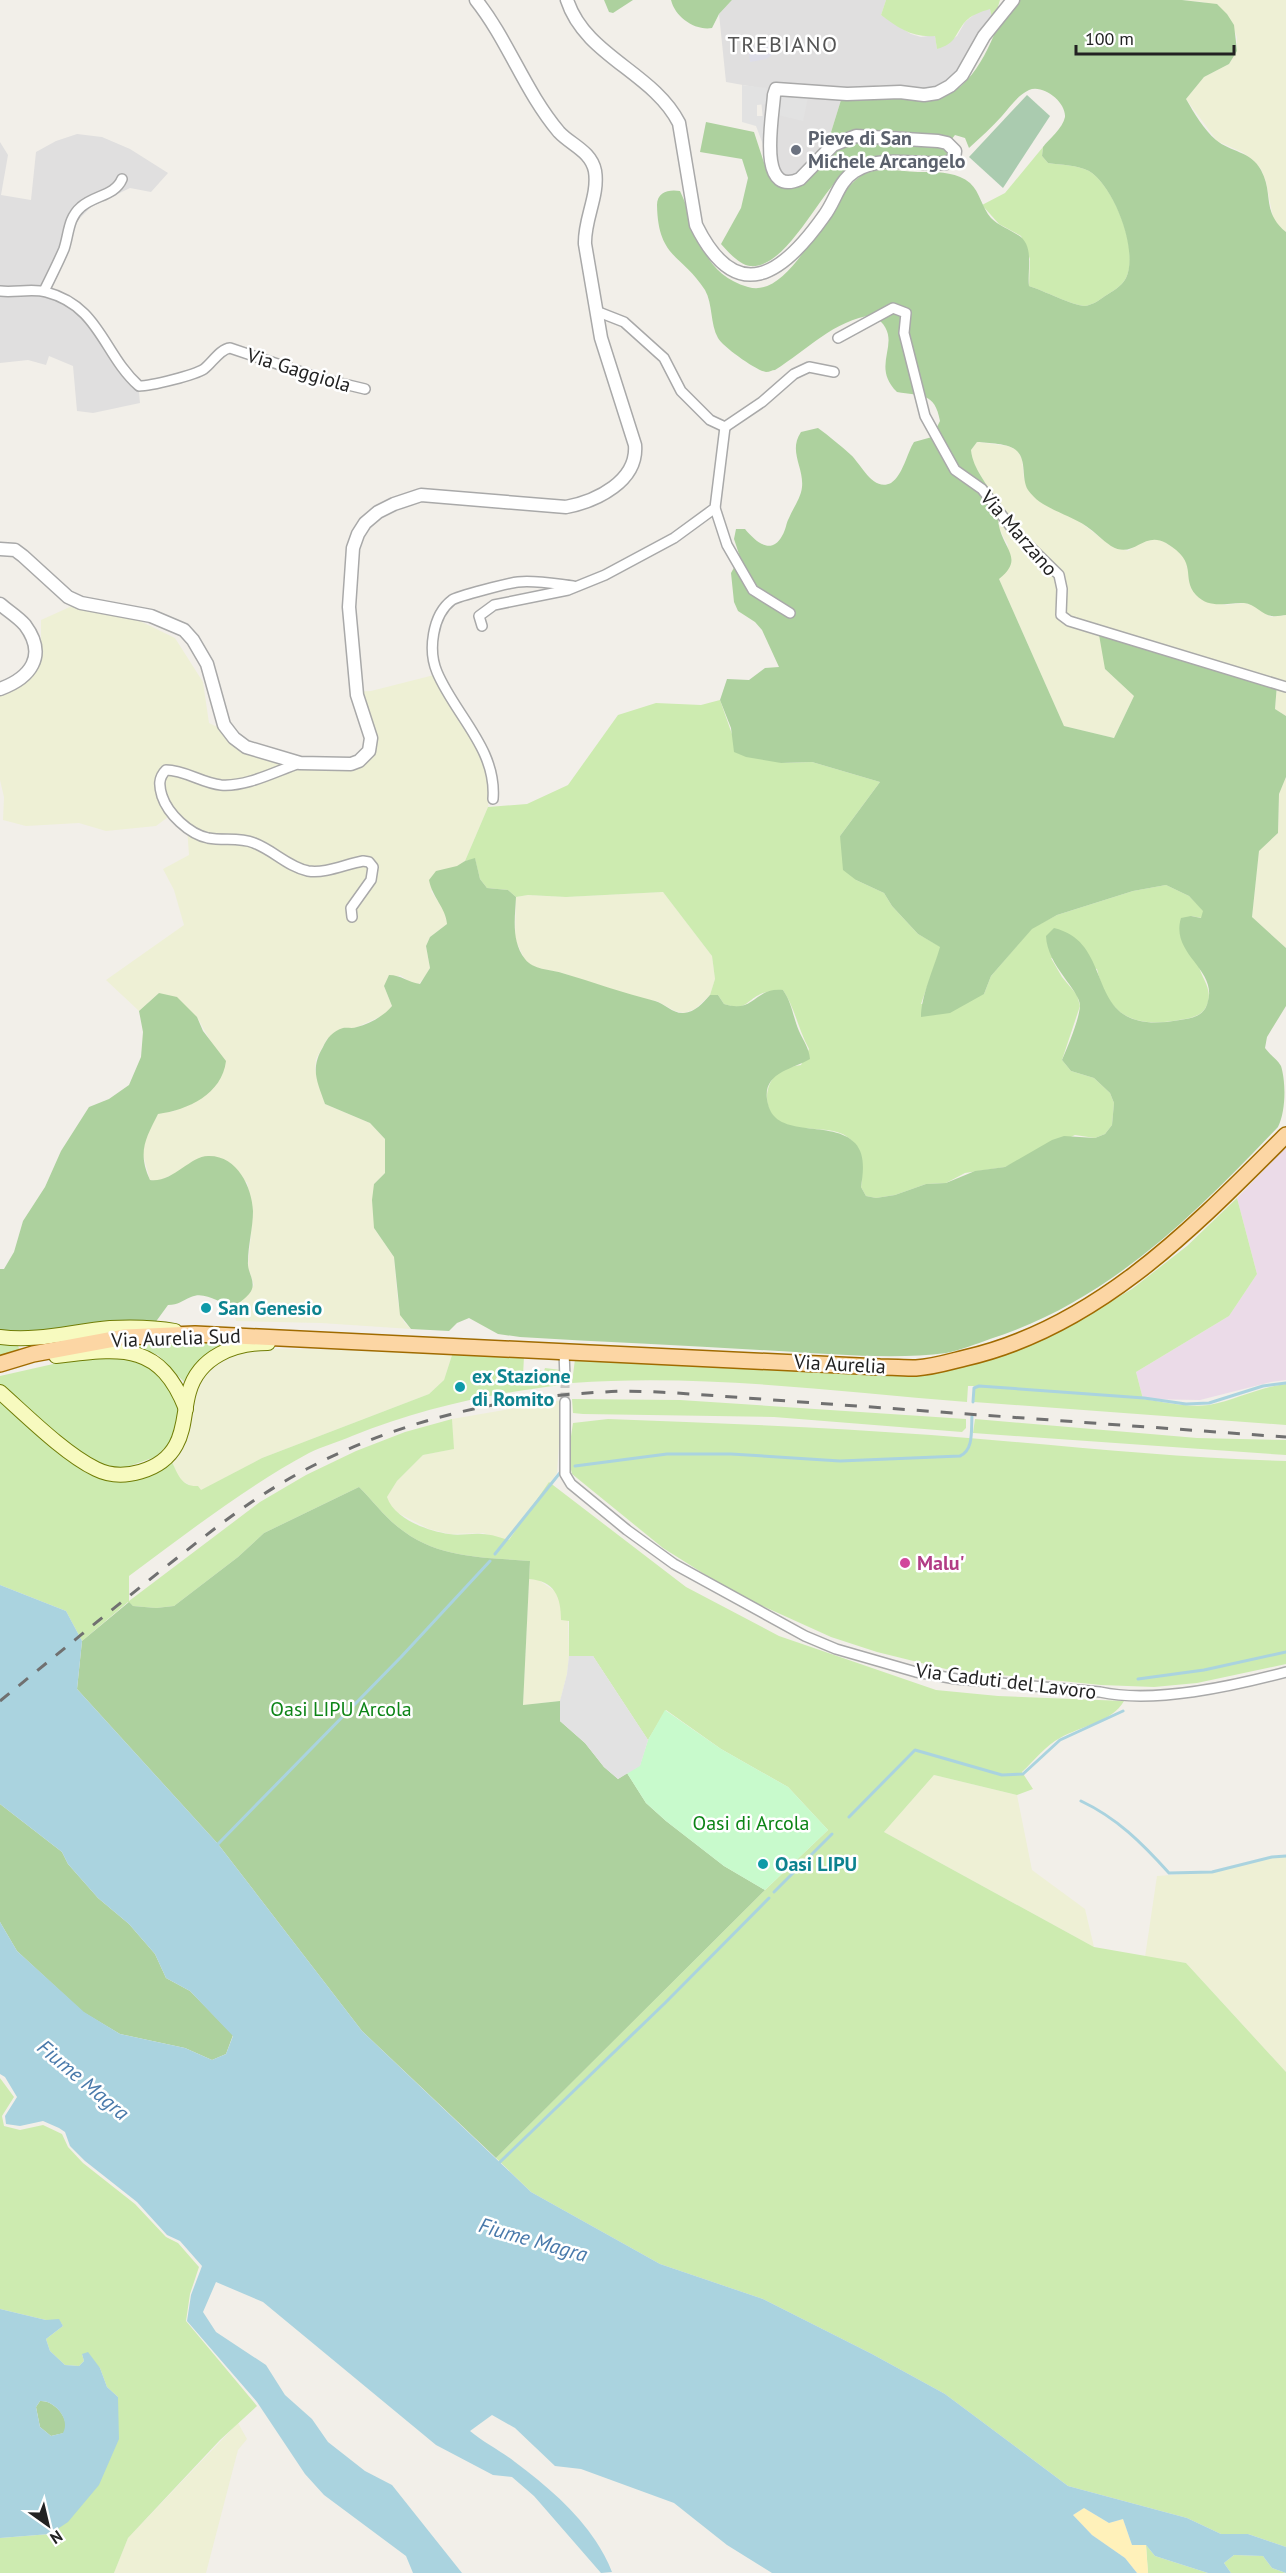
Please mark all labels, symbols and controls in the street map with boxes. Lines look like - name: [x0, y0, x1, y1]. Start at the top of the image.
- scale bar: [1076, 18, 1234, 56]
- text: 100 m: [1085, 27, 1134, 50]
- district label: TREBIANO: [727, 30, 839, 58]
- place label: Pieve di San Michele Arcangelo: [808, 125, 966, 174]
- marker: Pieve di San Michele Arcangelo: [789, 143, 803, 157]
- street label: Via Gaggiola: [243, 342, 354, 398]
- street label: Via Marzano: [974, 484, 1063, 581]
- place label: San Genesio: [218, 1295, 322, 1321]
- marker: San Genesio: [199, 1301, 213, 1315]
- street label: Via Aurelia Sud: [110, 1323, 241, 1353]
- street label: Via Aurelia: [792, 1349, 887, 1379]
- place label: ex Stazione di Romito: [472, 1363, 571, 1412]
- marker: ex Stazione di Romito: [453, 1380, 467, 1394]
- place label: Malu': [917, 1550, 965, 1576]
- marker: Malu': [898, 1556, 912, 1570]
- street label: Via Caduti del Lavoro: [913, 1657, 1098, 1705]
- park label: Oasi LIPU Arcola: [270, 1696, 412, 1722]
- park label: Oasi di Arcola: [692, 1810, 810, 1836]
- place label: Oasi LIPU: [775, 1851, 857, 1877]
- marker: Oasi LIPU: [756, 1857, 770, 1871]
- water label: Fiume Magra: [32, 2033, 135, 2126]
- water label: Fiume Magra: [476, 2211, 591, 2268]
- north arrow: [18, 2495, 78, 2555]
- text: N: [46, 2526, 66, 2549]

